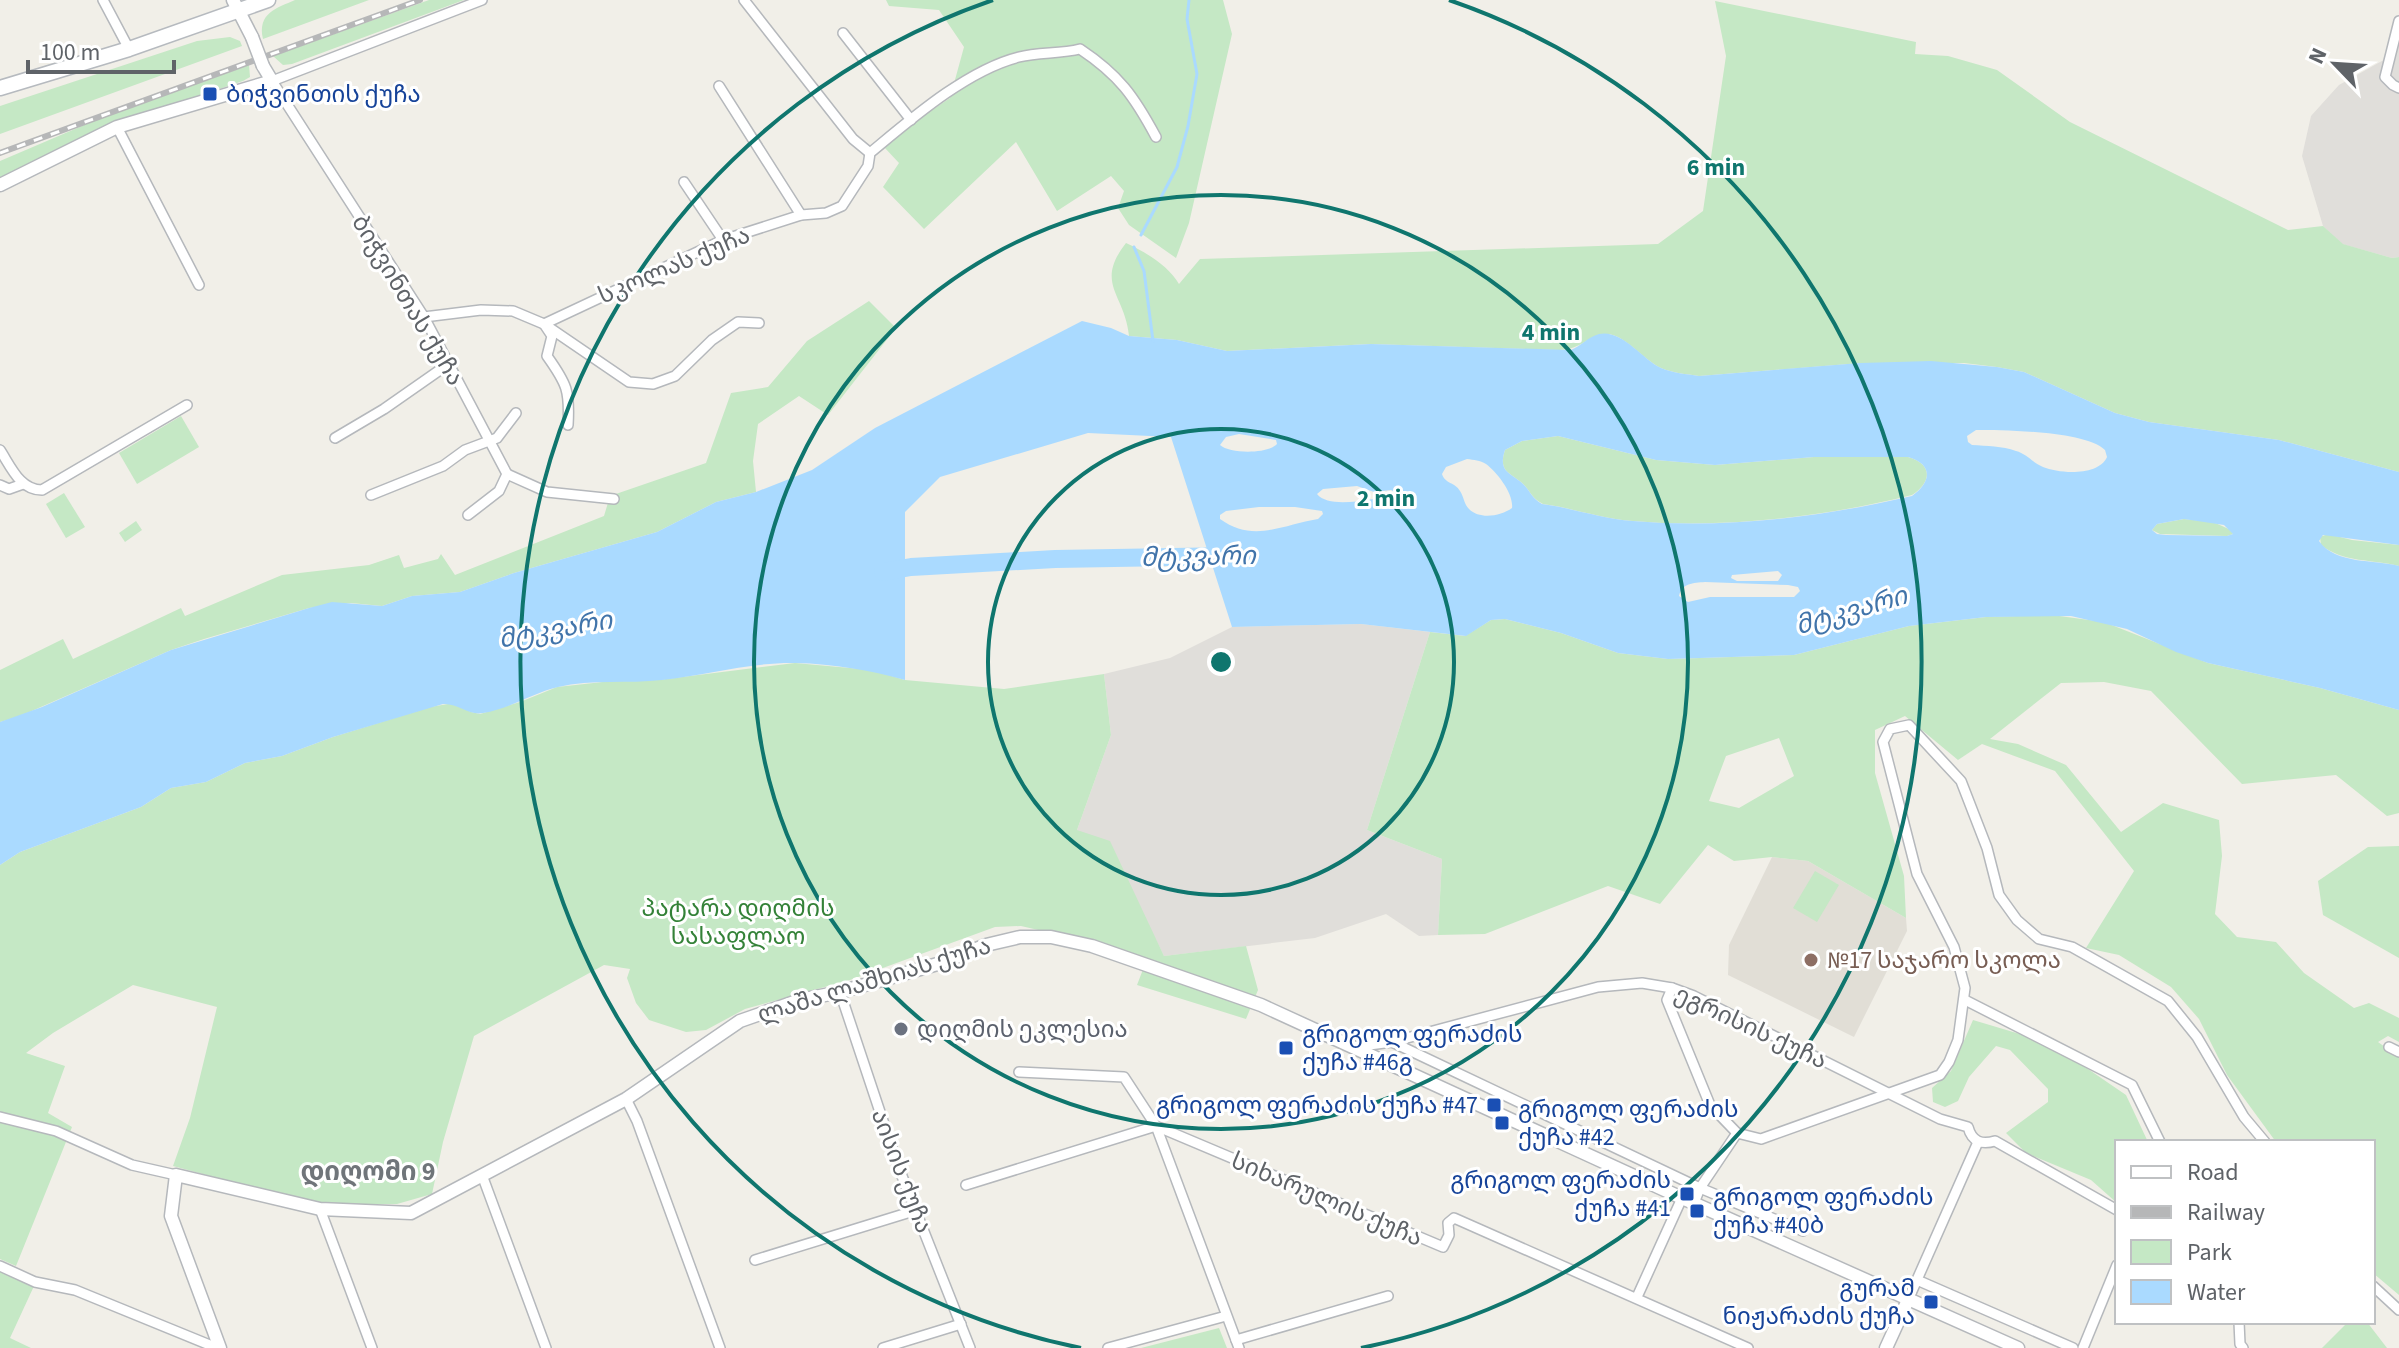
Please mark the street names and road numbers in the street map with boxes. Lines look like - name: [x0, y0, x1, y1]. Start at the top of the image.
- street label: ბიჭვინთას ქუჩა: [343, 208, 473, 392]
- street label: სკოლას ქუჩა: [593, 218, 756, 313]
- street label: ლაშა ლაშხიას ქუჩა: [753, 928, 995, 1033]
- street label: ეგრისის ქუჩა: [1669, 977, 1833, 1078]
- street label: აისის ქუჩა: [862, 1104, 941, 1238]
- street label: სიხარულის ქუჩა: [1226, 1143, 1428, 1256]

